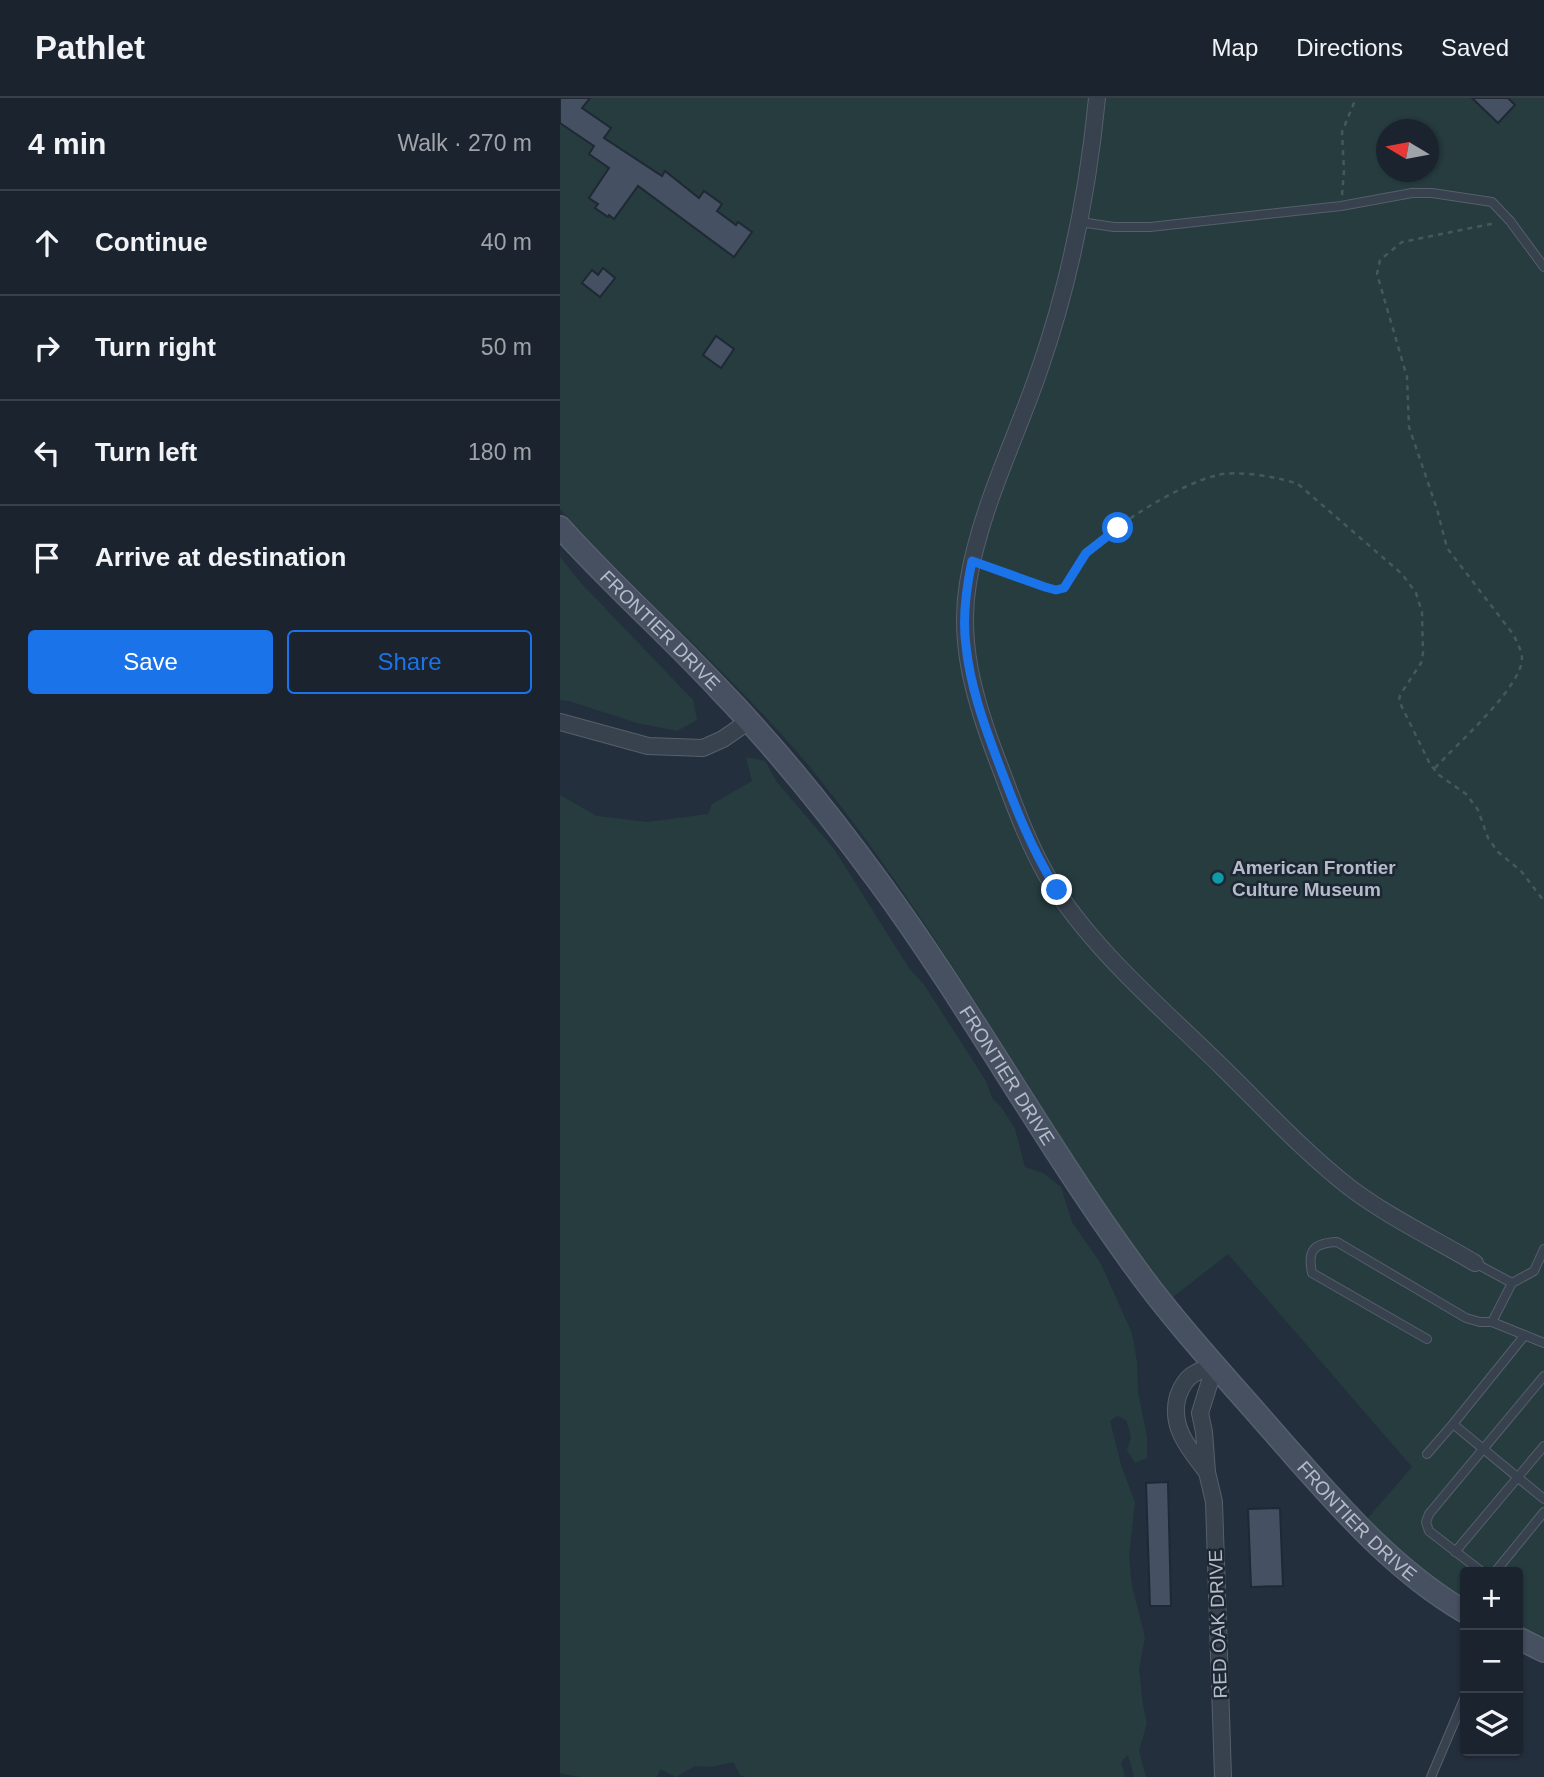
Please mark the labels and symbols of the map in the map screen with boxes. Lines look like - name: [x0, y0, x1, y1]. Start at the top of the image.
- north arrow: [1376, 119, 1439, 182]
- route start: [1102, 512, 1133, 543]
- street label: FRONTIER DRIVE: [596, 566, 725, 694]
- place label: American Frontier Culture Museum: [1232, 857, 1396, 900]
- marker: American Frontier Culture Museum: [1210, 870, 1226, 886]
- route end: [1041, 874, 1072, 905]
- street label: FRONTIER DRIVE: [956, 1002, 1059, 1149]
- street label: FRONTIER DRIVE: [1293, 1457, 1421, 1585]
- street label: RED OAK DRIVE: [1205, 1549, 1231, 1699]

